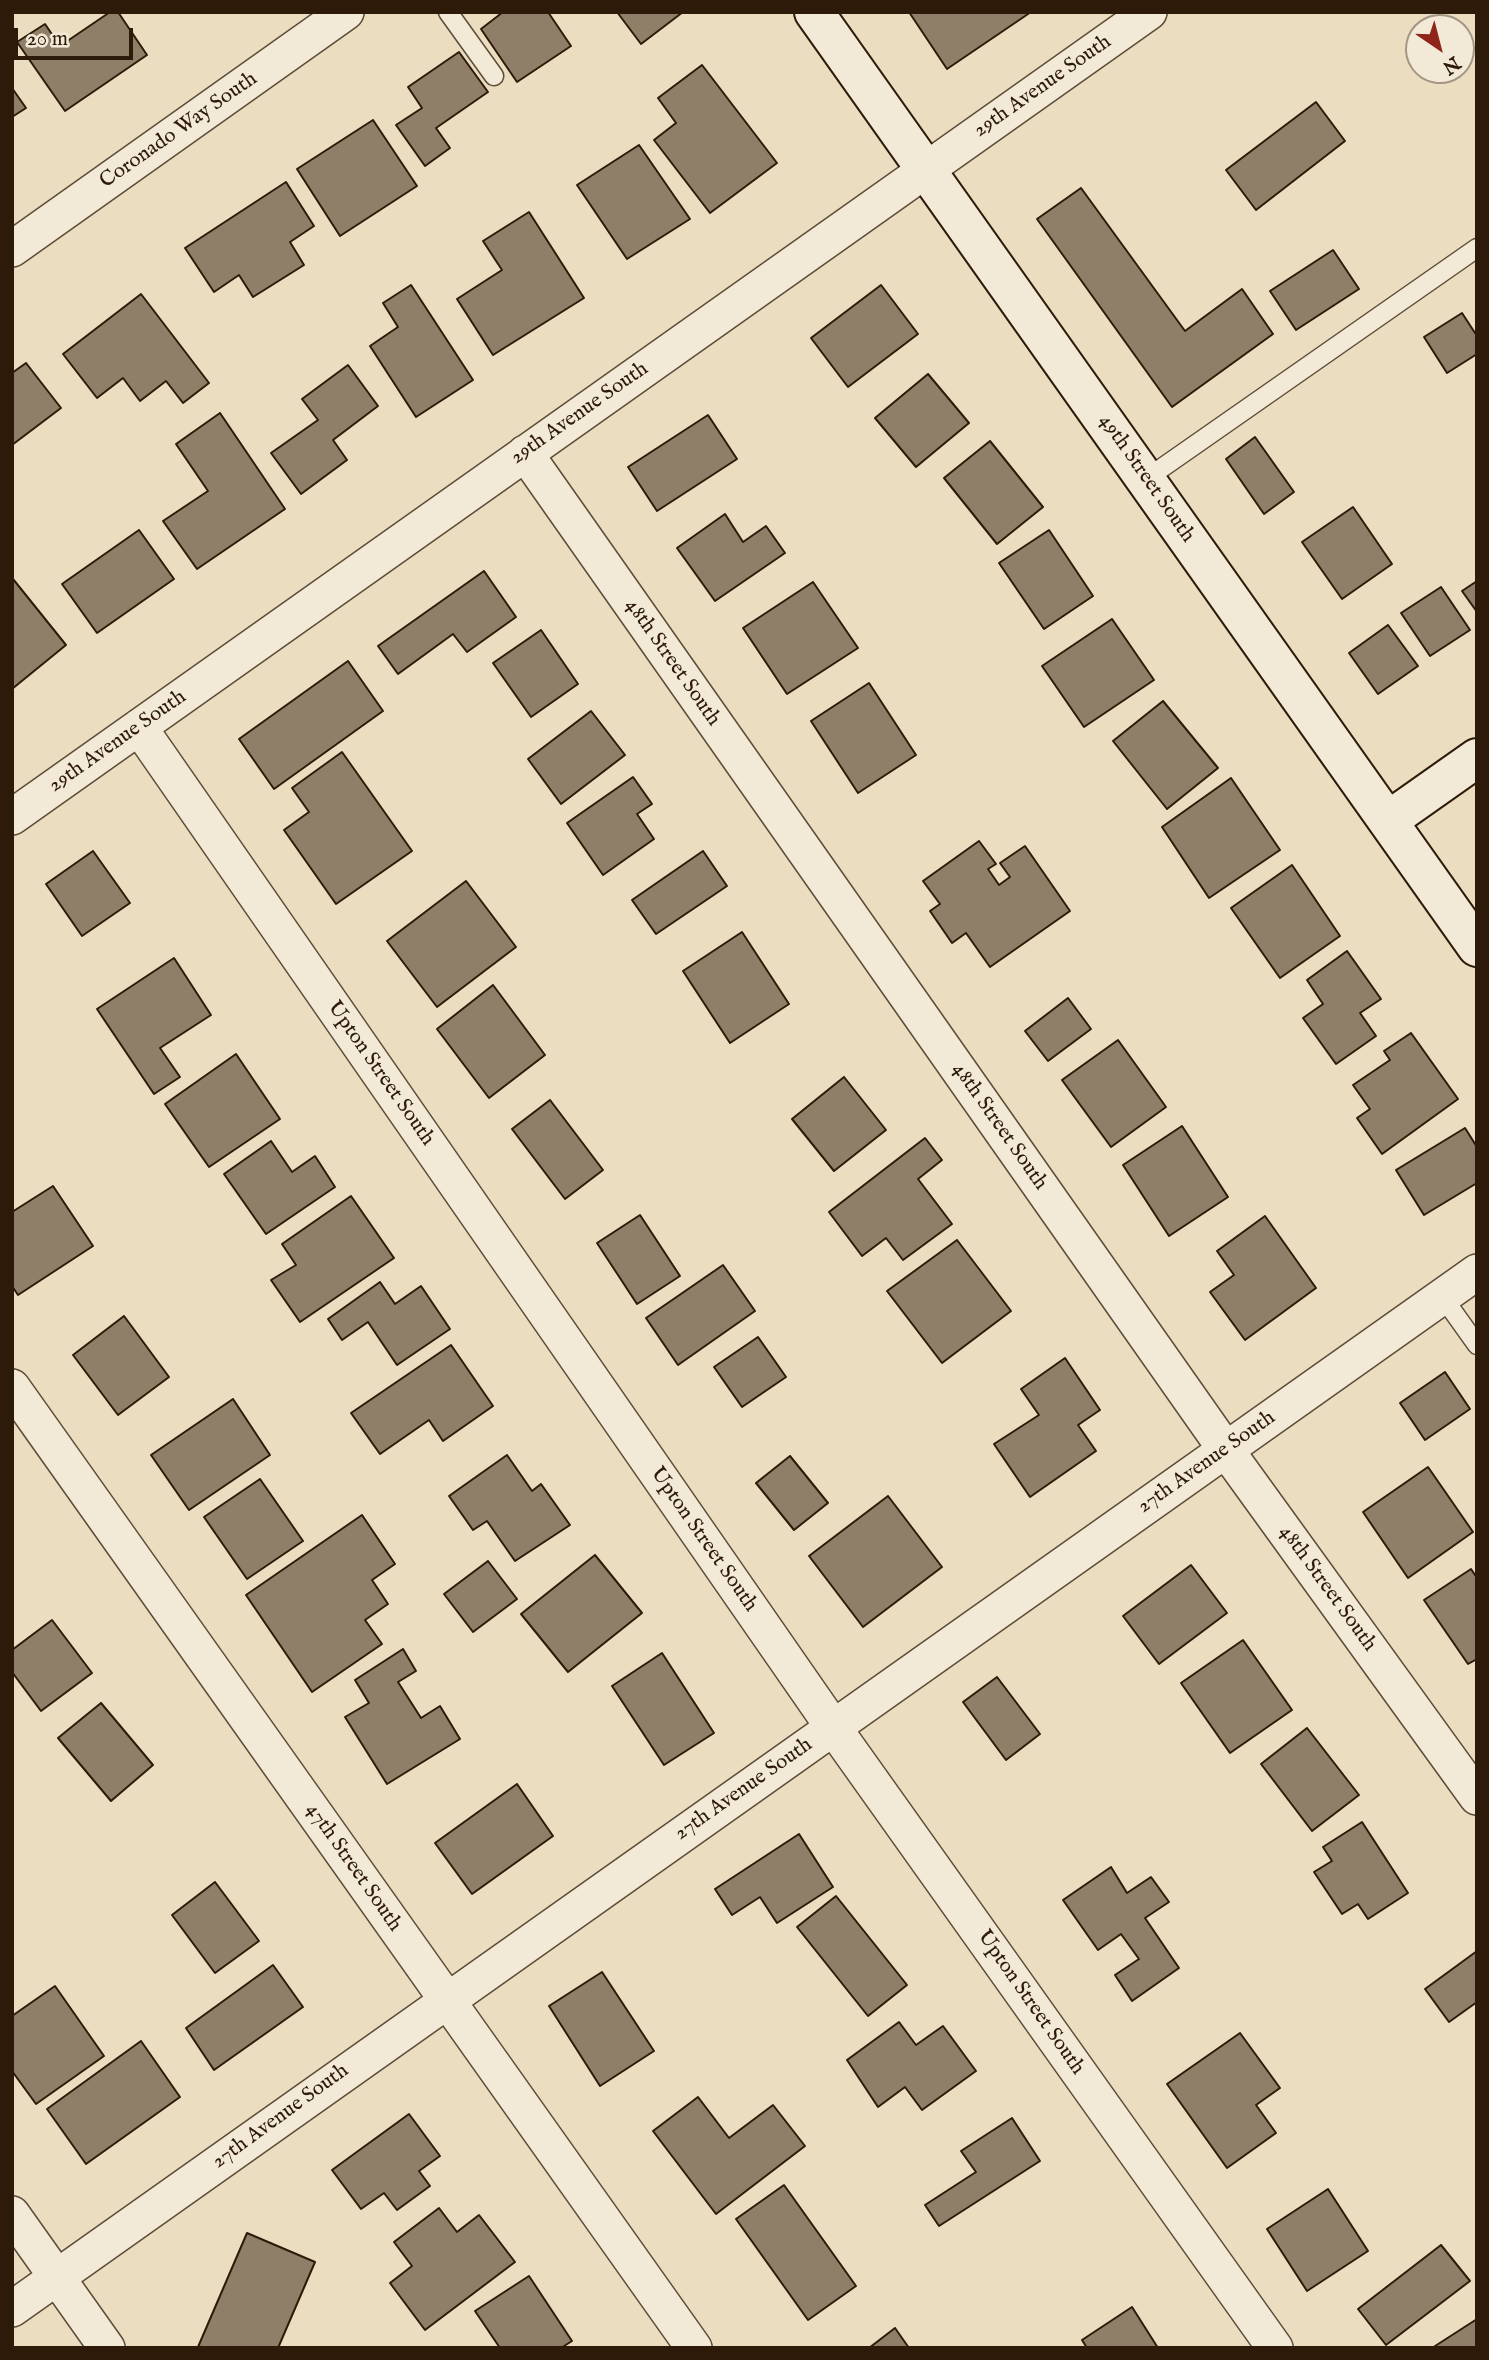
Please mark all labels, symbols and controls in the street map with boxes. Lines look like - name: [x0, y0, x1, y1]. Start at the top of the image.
- scale bar: [18, 14, 136, 58]
- north arrow: [1405, 14, 1475, 84]
- text: 20 m: [27, 26, 68, 53]
- street label: 29th Avenue South: [969, 30, 1117, 144]
- text: N: [1437, 50, 1465, 79]
- street label: Coronado Way South: [95, 67, 263, 195]
- street label: 29th Avenue South: [506, 357, 654, 471]
- street label: 49th Street South: [1093, 410, 1199, 548]
- street label: 48th Street South: [619, 595, 725, 731]
- street label: 29th Avenue South: [44, 685, 192, 799]
- street label: Upton Street South: [321, 997, 439, 1151]
- street label: 48th Street South: [946, 1059, 1052, 1195]
- street label: 27th Avenue South: [1133, 1406, 1281, 1520]
- street label: Upton Street South: [644, 1463, 762, 1617]
- street label: 48th Street South: [1273, 1521, 1381, 1657]
- street label: 27th Avenue South: [670, 1733, 818, 1847]
- street label: 47th Street South: [300, 1799, 406, 1937]
- street label: Upton Street South: [971, 1926, 1089, 2080]
- street label: 27th Avenue South: [208, 2059, 354, 2175]

